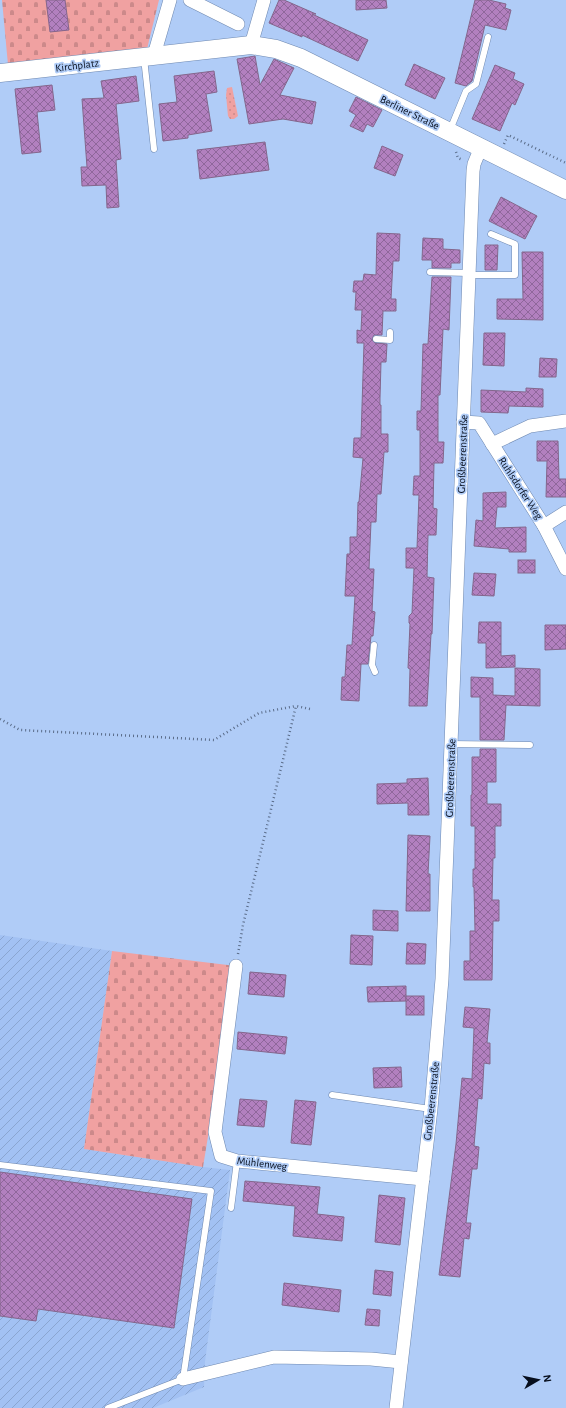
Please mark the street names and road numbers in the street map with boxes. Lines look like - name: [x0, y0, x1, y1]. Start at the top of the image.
- street label: Kirchplatz: [55, 57, 100, 74]
- street label: Berliner Straße: [378, 93, 441, 131]
- street label: Großbeerenstraße: [456, 415, 469, 494]
- street label: Ruhlsdorfer Weg: [496, 455, 545, 522]
- street label: Großbeerenstraße: [444, 739, 457, 818]
- street label: Großbeerenstraße: [422, 1061, 441, 1141]
- street label: Mühlenweg: [236, 1155, 288, 1172]

